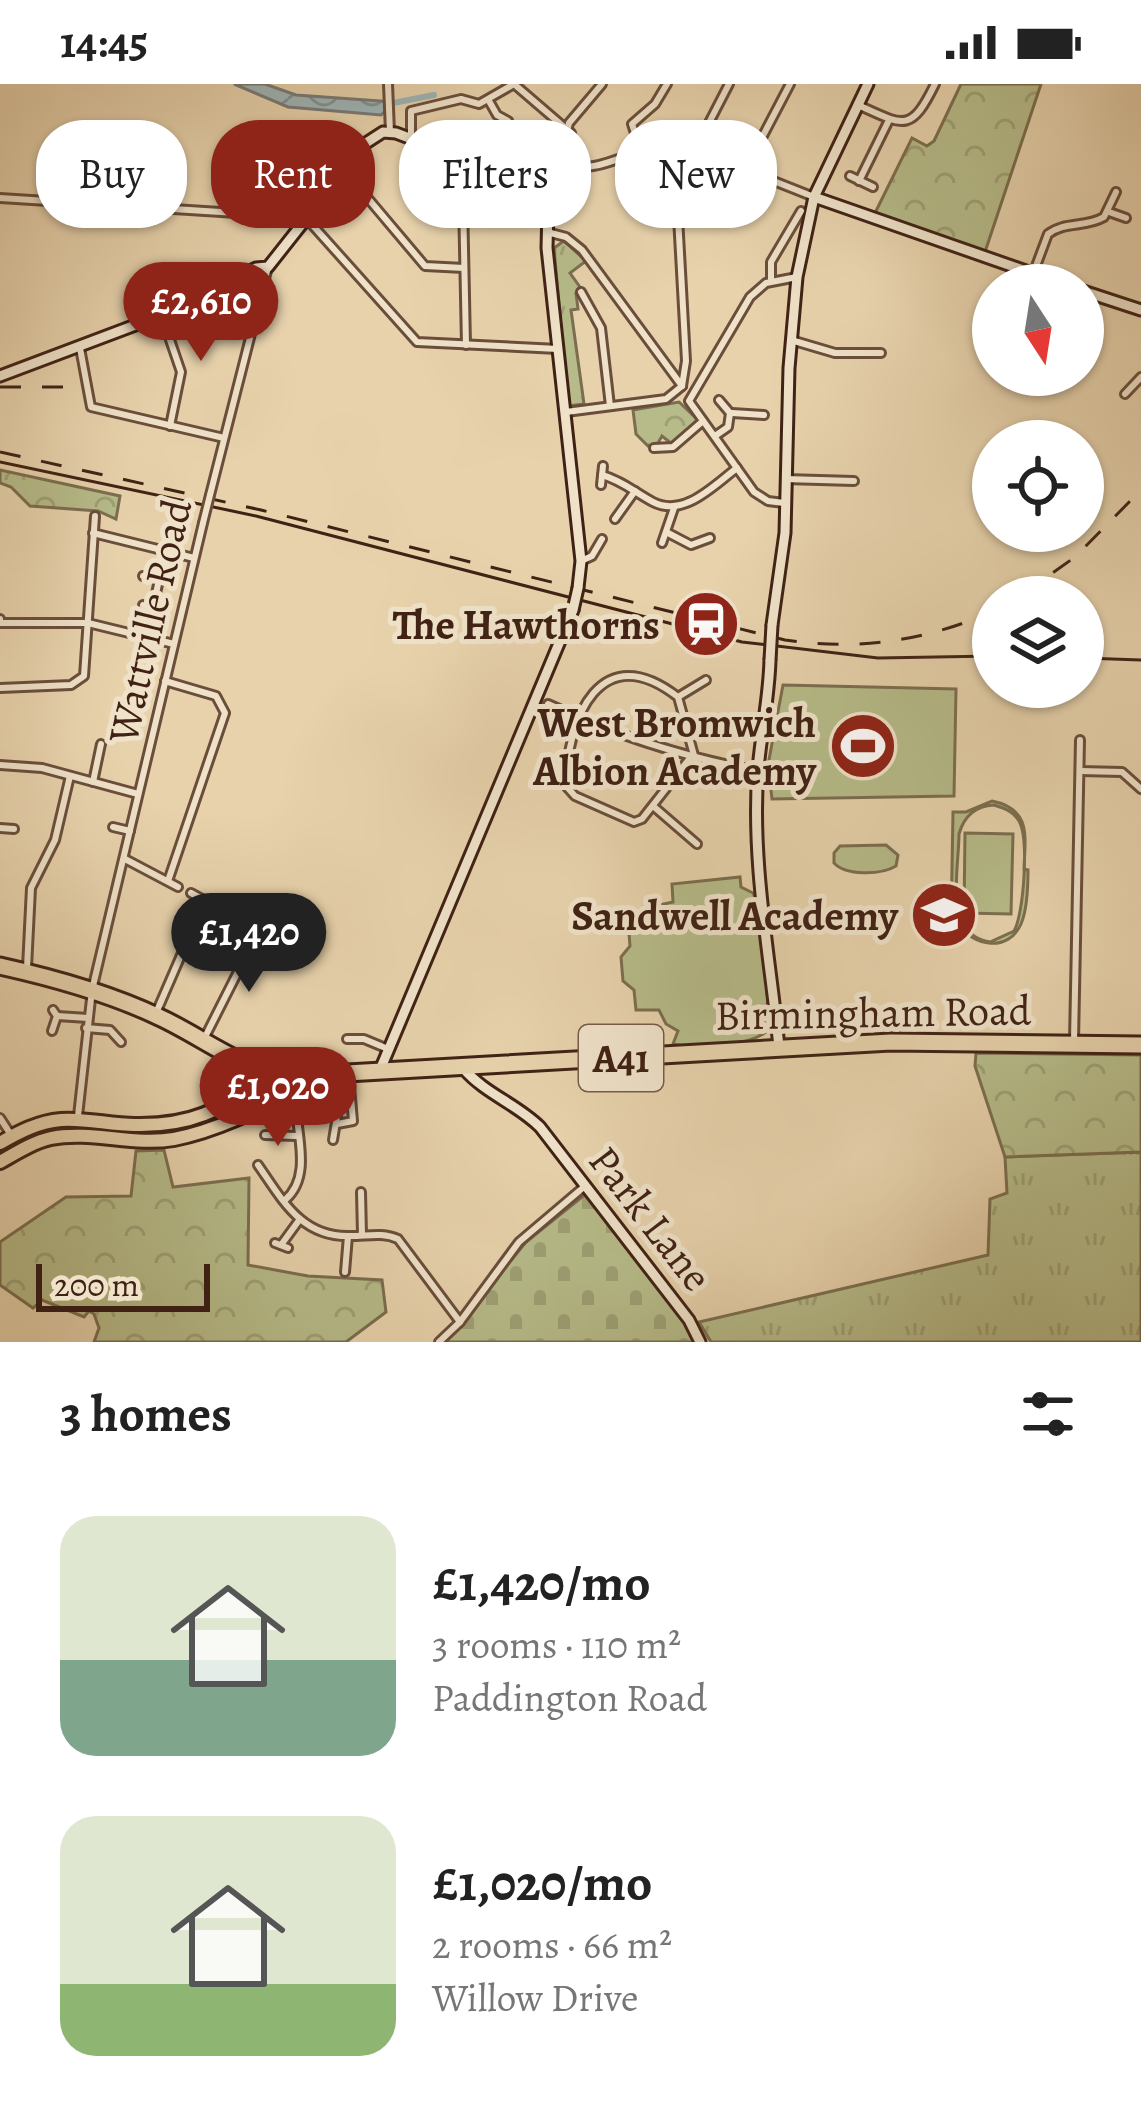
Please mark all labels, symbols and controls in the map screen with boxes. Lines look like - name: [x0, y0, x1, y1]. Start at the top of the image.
- text: 14:45: [60, 11, 148, 73]
- chip: Buy: [36, 120, 187, 228]
- chip: Rent: [211, 120, 375, 228]
- chip: Filters: [399, 120, 591, 228]
- chip: New: [615, 120, 777, 228]
- pin: £2,610: [103, 262, 299, 364]
- north arrow: [972, 264, 1104, 396]
- map controls: [972, 264, 1104, 708]
- text: £2,610: [150, 274, 252, 327]
- button: locate: [972, 420, 1104, 552]
- street label: Wattville Road: [94, 493, 205, 750]
- button: layers: [972, 576, 1104, 708]
- station icon: The Hawthorns: [671, 589, 741, 659]
- place label: The Hawthorns: [392, 596, 660, 653]
- place label: West Bromwich Albion Academy: [532, 694, 818, 799]
- sports icon: West Bromwich Albion Academy: [828, 711, 898, 781]
- school or university icon: Sandwell Academy: [909, 880, 979, 950]
- place label: Sandwell Academy: [571, 887, 900, 944]
- pin: £1,420: [151, 893, 347, 995]
- text: £1,420: [198, 905, 300, 958]
- street label: Birmingham Road: [714, 981, 1032, 1044]
- road number: A41: [579, 1025, 663, 1091]
- pin: £1,020: [180, 1047, 376, 1149]
- text: £1,020: [227, 1059, 329, 1112]
- street label: Park Lane: [576, 1134, 725, 1303]
- scale bar: [36, 1258, 210, 1311]
- text: 200 m: [54, 1262, 139, 1307]
- text: 3 homes: [60, 1379, 232, 1449]
- icon: filters: [1015, 1381, 1081, 1447]
- text: £1,420/mo: [432, 1548, 651, 1618]
- icon: home: [156, 1564, 300, 1708]
- text: 3 rooms · 110 m²: [432, 1618, 681, 1671]
- text: Paddington Road: [432, 1671, 707, 1724]
- text: £1,020/mo: [432, 1848, 652, 1918]
- icon: home: [156, 1864, 300, 2008]
- text: 2 rooms · 66 m²: [432, 1918, 672, 1971]
- text: Willow Drive: [432, 1971, 638, 2024]

